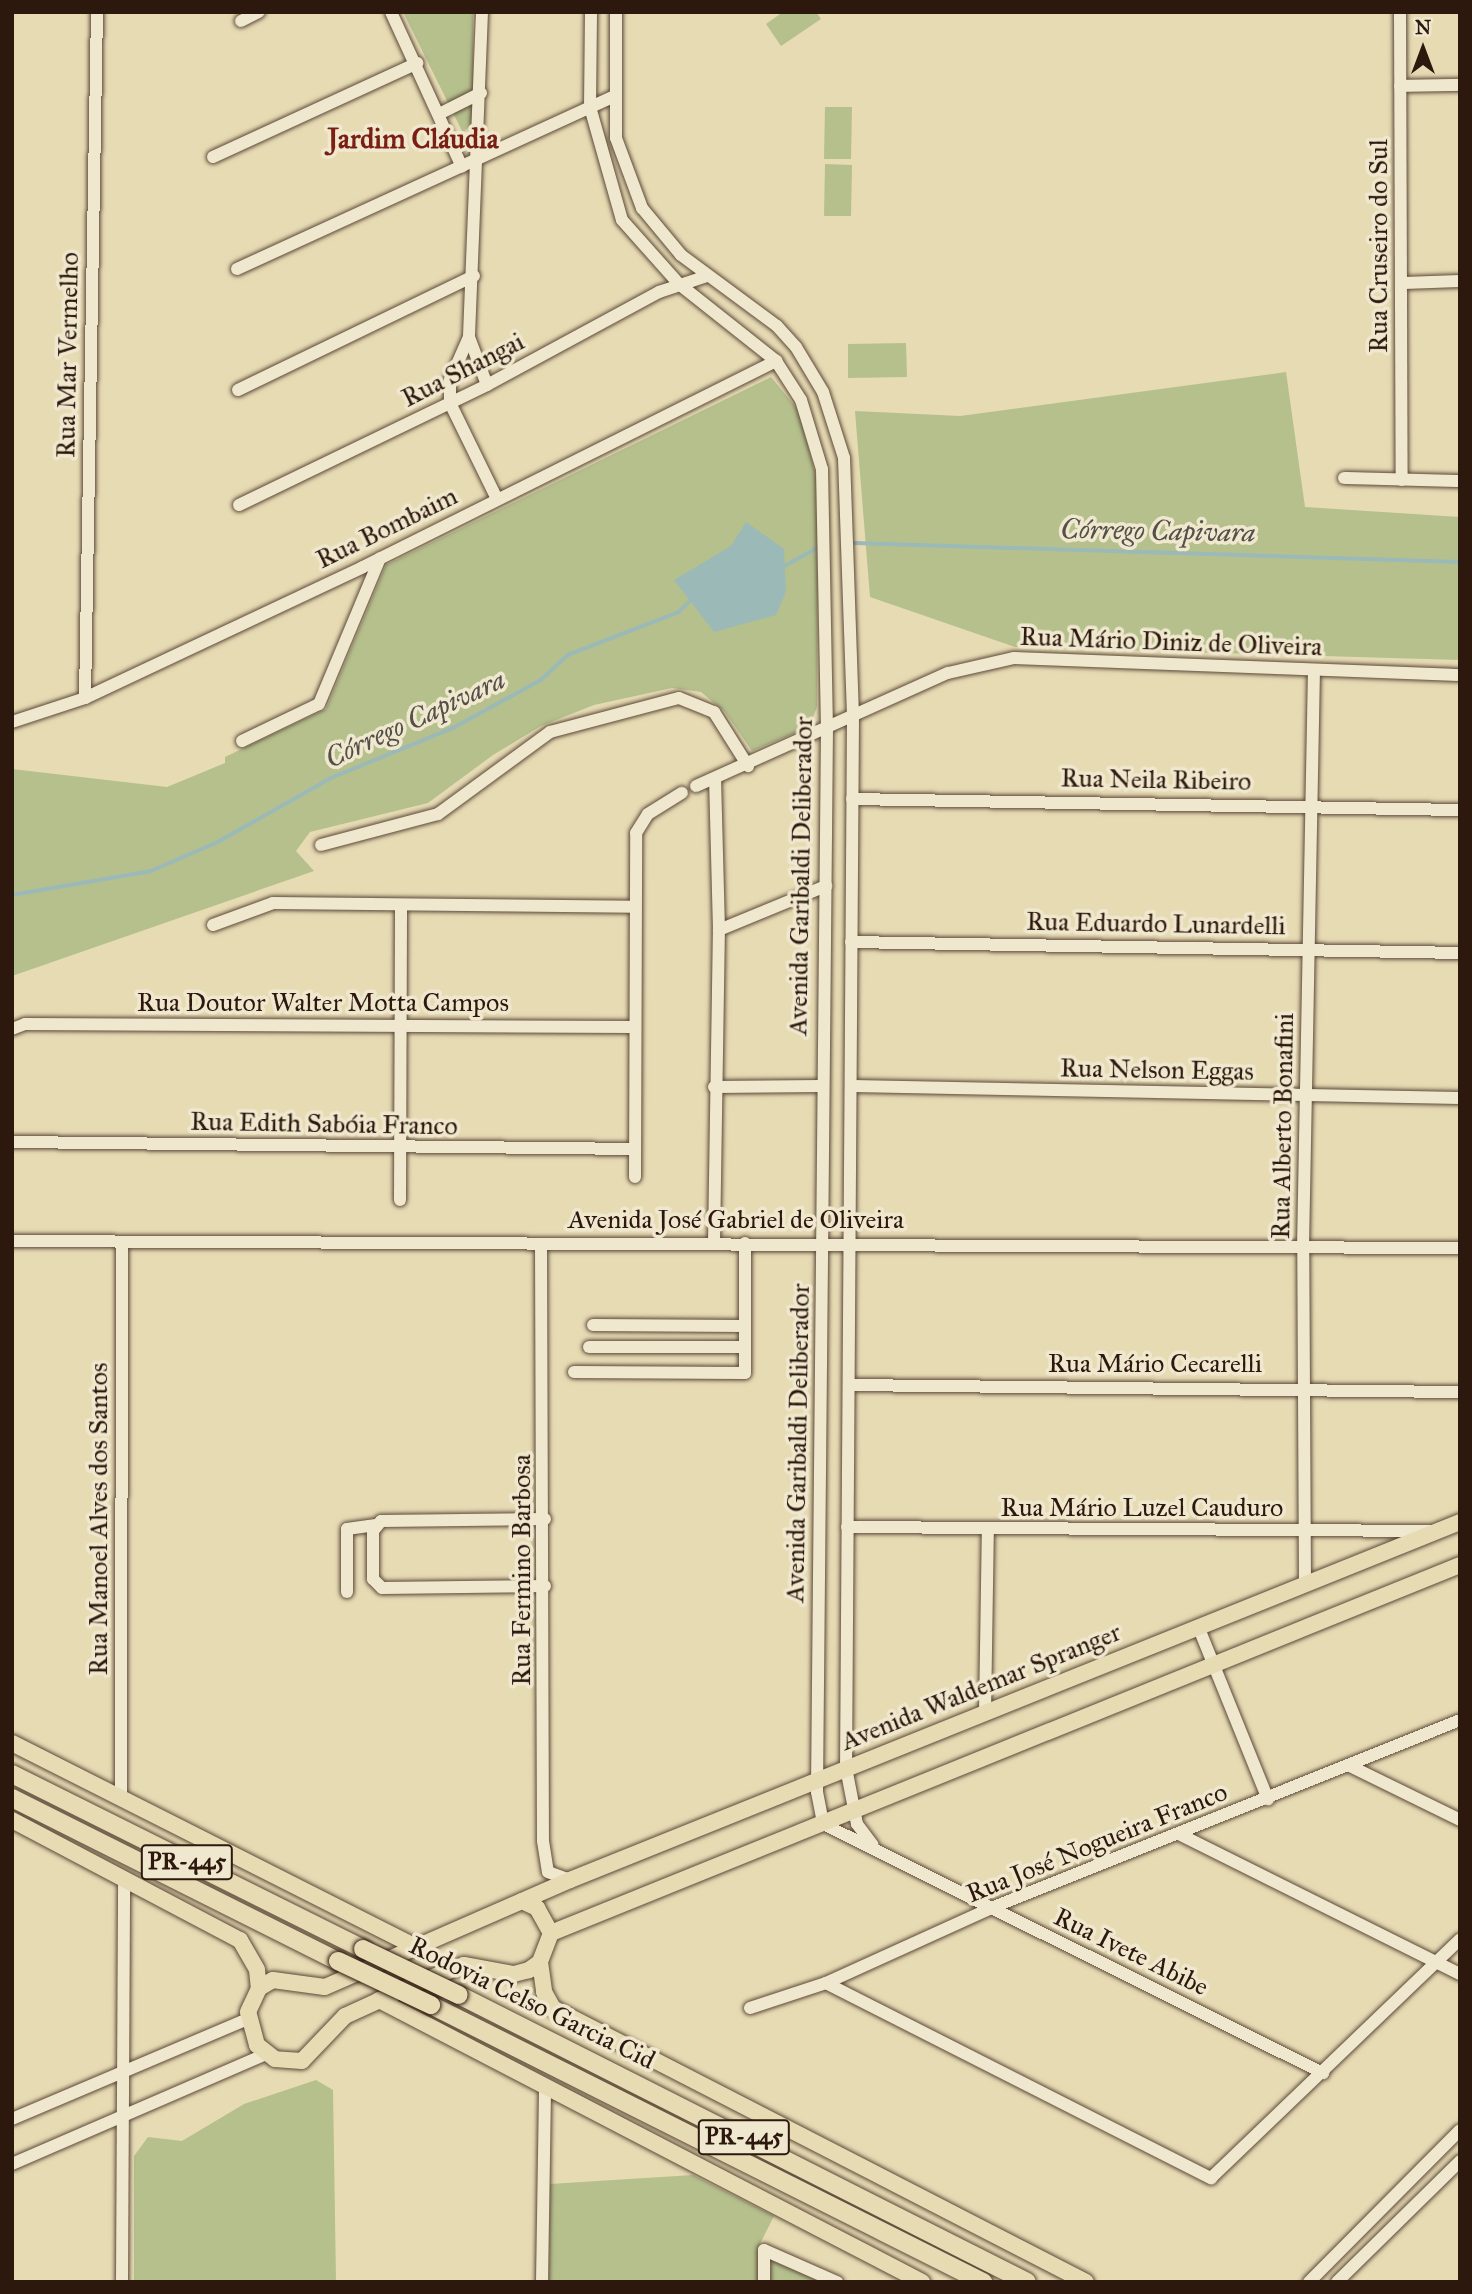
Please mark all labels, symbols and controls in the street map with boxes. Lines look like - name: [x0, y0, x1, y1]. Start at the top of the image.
- north arrow: [1388, 14, 1458, 84]
- text: N: [1415, 16, 1431, 39]
- district label: Jardim Cláudia: [327, 122, 499, 156]
- street label: Rua Cruseiro do Sul: [1363, 139, 1395, 353]
- street label: Rua Mar Vermelho: [51, 252, 85, 458]
- street label: Rua Shangai: [397, 326, 529, 414]
- street label: Rua Bombaim: [311, 480, 463, 576]
- water label: Córrego Capivara: [1060, 513, 1256, 549]
- street label: Rua Mário Diniz de Oliveira: [1019, 621, 1323, 663]
- water label: Córrego Capivara: [320, 663, 510, 775]
- street label: Avenida Garibaldi Deliberador: [783, 716, 819, 1036]
- street label: Rua Neila Ribeiro: [1060, 763, 1252, 797]
- street label: Rua Eduardo Lunardelli: [1026, 906, 1286, 942]
- street label: Rua Doutor Walter Motta Campos: [137, 987, 509, 1019]
- street label: Rua Alberto Bonafini: [1265, 1013, 1301, 1239]
- street label: Rua Nelson Eggas: [1060, 1053, 1254, 1087]
- street label: Rua Edith Sabóia Franco: [190, 1106, 458, 1142]
- street label: Avenida José Gabriel de Oliveira: [568, 1204, 904, 1236]
- street label: Avenida Garibaldi Deliberador: [780, 1283, 816, 1603]
- street label: Rua Mário Cecarelli: [1048, 1348, 1262, 1380]
- street label: Rua Manoel Alves dos Santos: [83, 1363, 115, 1675]
- street label: Rua Fermino Barbosa: [506, 1454, 538, 1686]
- street label: Rua Mário Luzel Cauduro: [1001, 1492, 1283, 1524]
- street label: Avenida Waldemar Spranger: [837, 1617, 1125, 1757]
- street label: Rua José Nogueira Franco: [962, 1776, 1232, 1910]
- road number: PR-445: [140, 1842, 234, 1882]
- street label: Rua Ivete Abibe: [1049, 1901, 1213, 2003]
- street label: Rodovia Celso Garcia Cid: [404, 1930, 660, 2076]
- road number: PR-445: [697, 2116, 791, 2158]

